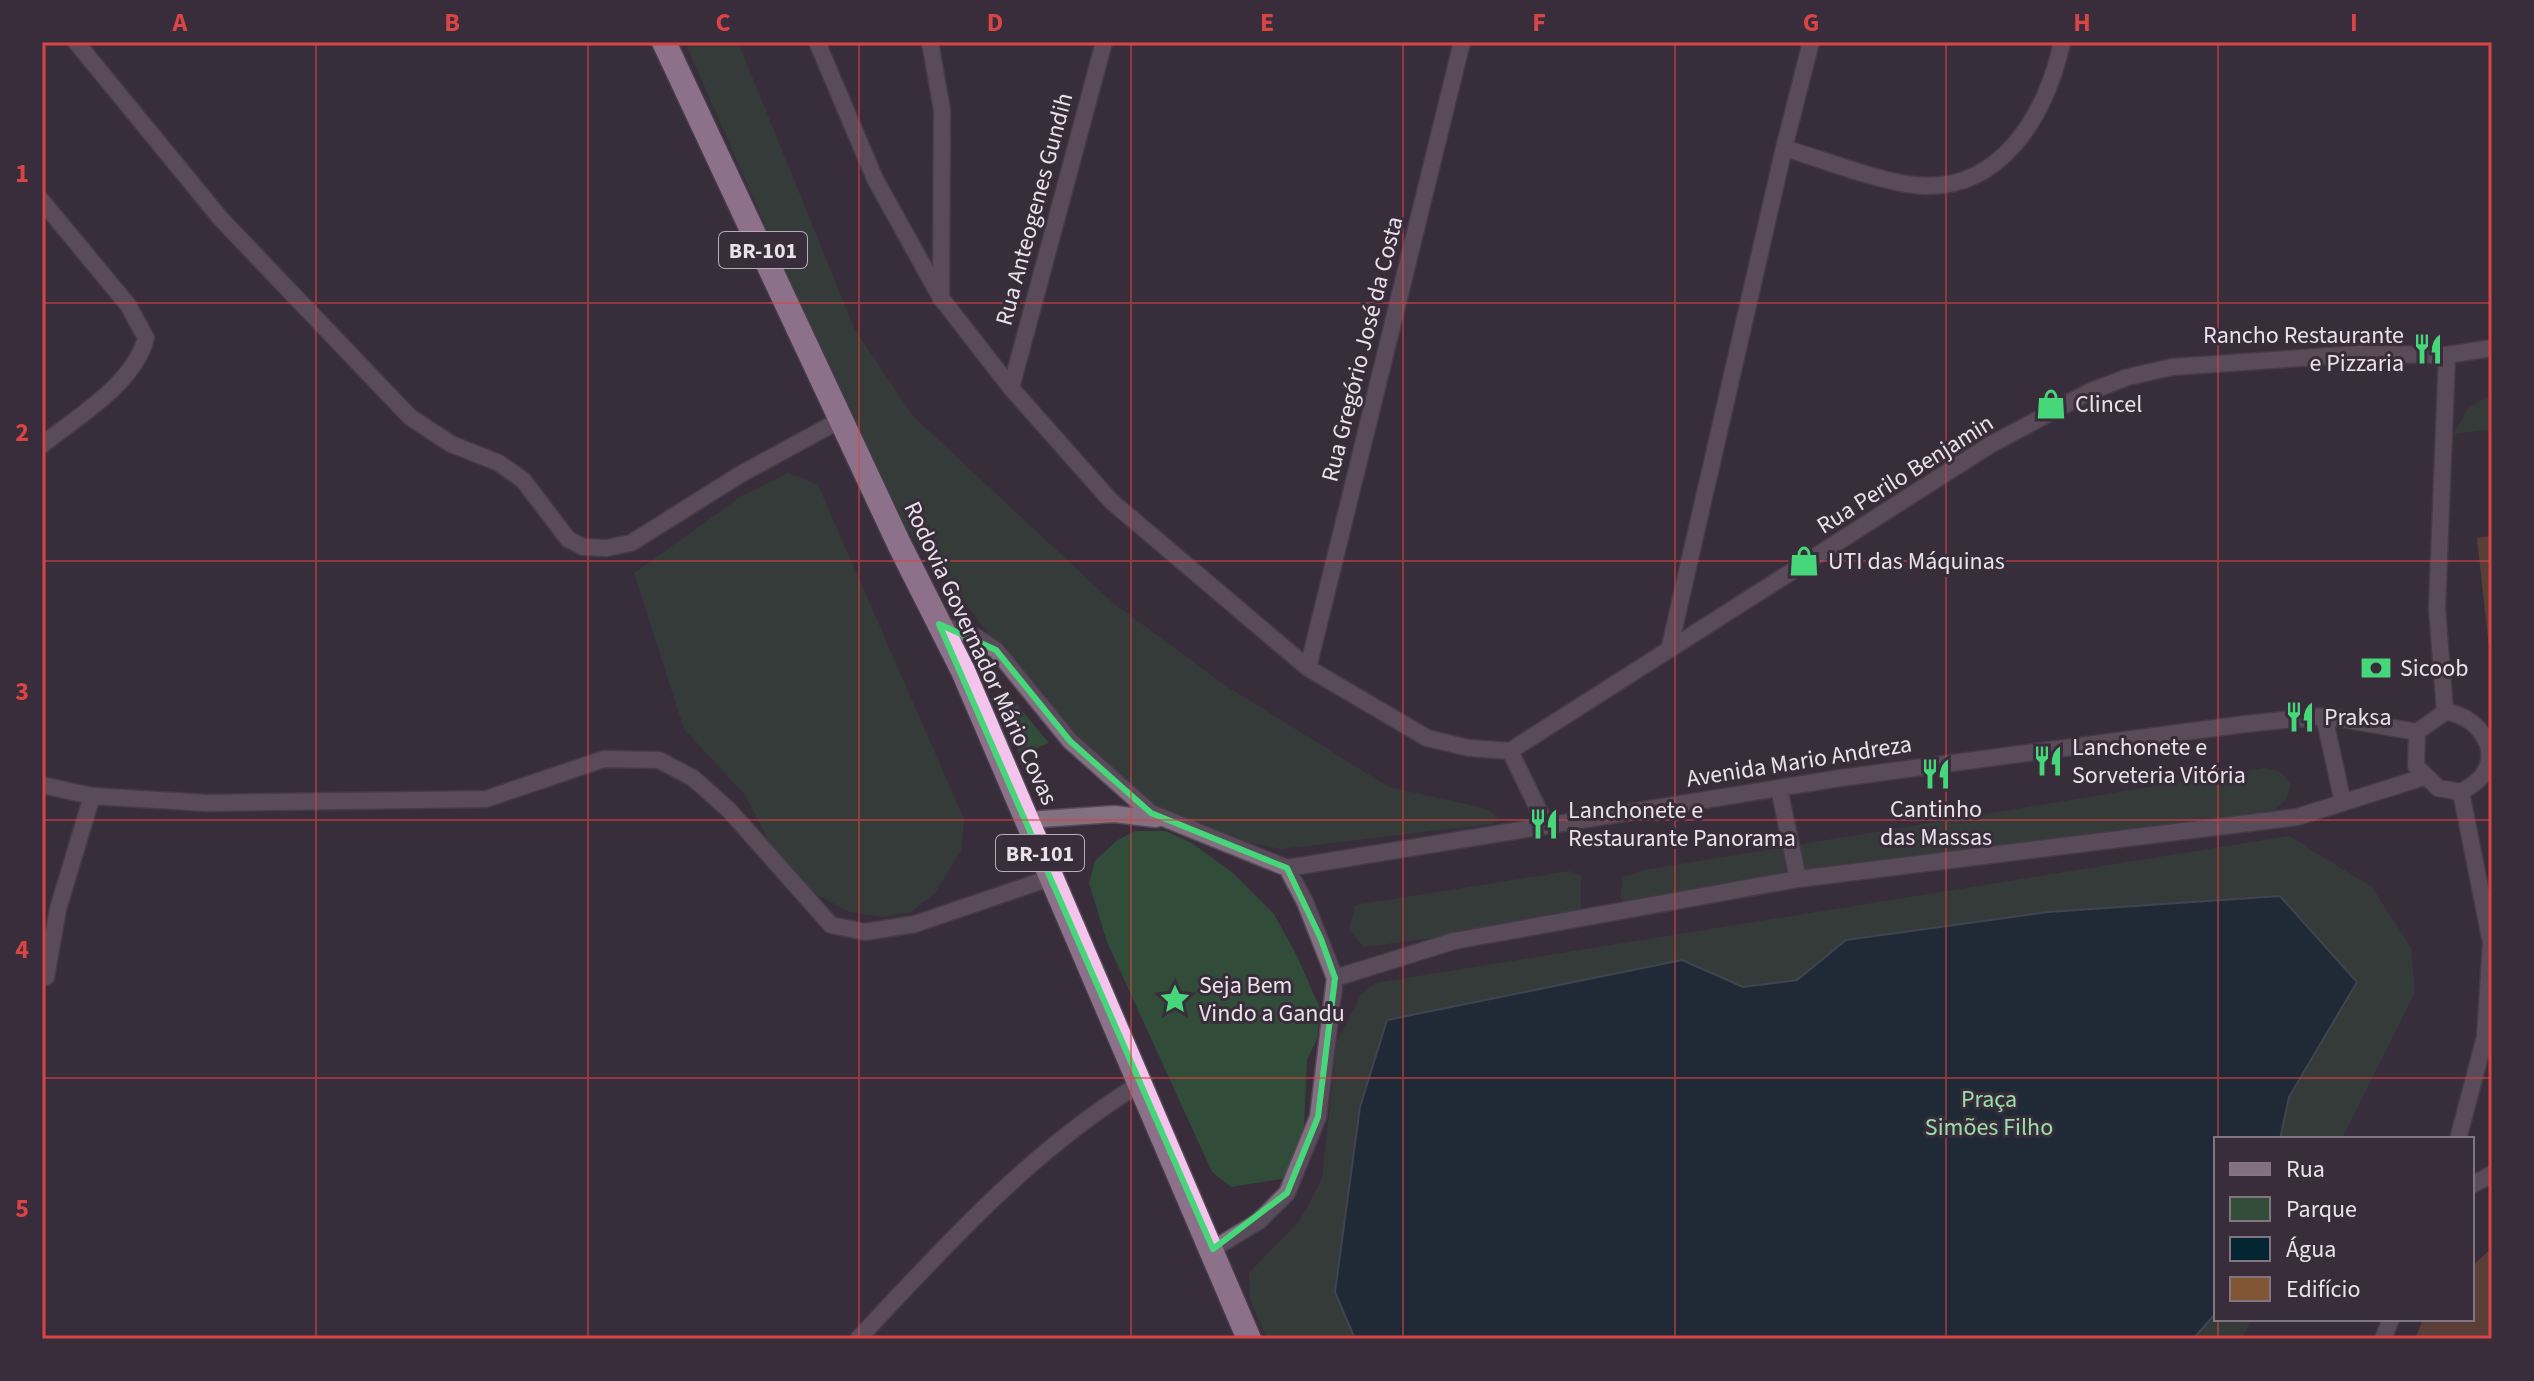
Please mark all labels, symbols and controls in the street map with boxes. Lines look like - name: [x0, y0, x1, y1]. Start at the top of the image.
- text: A: [172, 4, 189, 41]
- text: B: [444, 4, 460, 41]
- text: C: [715, 4, 731, 41]
- text: D: [987, 4, 1003, 41]
- text: E: [1260, 4, 1274, 41]
- text: F: [1532, 4, 1546, 41]
- text: G: [1803, 4, 1819, 41]
- text: H: [2073, 4, 2091, 41]
- text: I: [2350, 4, 2358, 41]
- street label: Rua Anteogenes Gundih: [987, 89, 1082, 329]
- text: 1: [15, 155, 29, 192]
- street label: Rua Gregório José da Costa: [1313, 213, 1412, 485]
- road number: BR-101: [719, 232, 807, 268]
- place label: Rancho Restaurante e Pizzaria: [2203, 318, 2404, 381]
- restaurant icon: Rancho Restaurante e Pizzaria: [2411, 332, 2445, 366]
- shop icon: Clincel: [2034, 387, 2068, 421]
- place label: Clincel: [2075, 387, 2142, 422]
- street label: Rua Perilo Benjamin: [1810, 406, 2001, 543]
- text: 2: [15, 414, 29, 451]
- street label: Rodovia Governador Mário Covas: [895, 496, 1066, 811]
- shop icon: UTI das Máquinas: [1787, 544, 1821, 578]
- place label: UTI das Máquinas: [1828, 544, 2005, 579]
- bank icon: Sicoob: [2359, 651, 2393, 685]
- place label: Sicoob: [2400, 651, 2468, 686]
- text: 3: [15, 673, 29, 710]
- restaurant icon: Praksa: [2283, 700, 2317, 734]
- place label: Praksa: [2324, 700, 2391, 735]
- street label: Avenida Mario Andreza: [1684, 726, 1914, 797]
- place label: Lanchonete e Sorveteria Vitória: [2072, 730, 2246, 793]
- restaurant icon: Lanchonete e Sorveteria Vitória: [2031, 744, 2065, 778]
- restaurant icon: Cantinho das Massas: [1919, 757, 1953, 791]
- place label: Cantinho das Massas: [1880, 792, 1992, 855]
- place label: Lanchonete e Restaurante Panorama: [1568, 793, 1796, 856]
- restaurant icon: Lanchonete e Restaurante Panorama: [1527, 807, 1561, 841]
- road number: BR-101: [996, 835, 1084, 871]
- text: 4: [15, 931, 29, 968]
- place label: Seja Bem Vindo a Gandu: [1199, 968, 1345, 1031]
- place icon: Seja Bem Vindo a Gandu: [1158, 982, 1192, 1016]
- park label: Praça Simões Filho: [1925, 1082, 2053, 1145]
- legend: [2214, 1137, 2474, 1321]
- text: Rua: [2286, 1152, 2325, 1187]
- text: 5: [15, 1190, 29, 1227]
- text: Parque: [2286, 1192, 2357, 1227]
- text: Água: [2286, 1232, 2336, 1267]
- text: Edifício: [2286, 1272, 2360, 1307]

